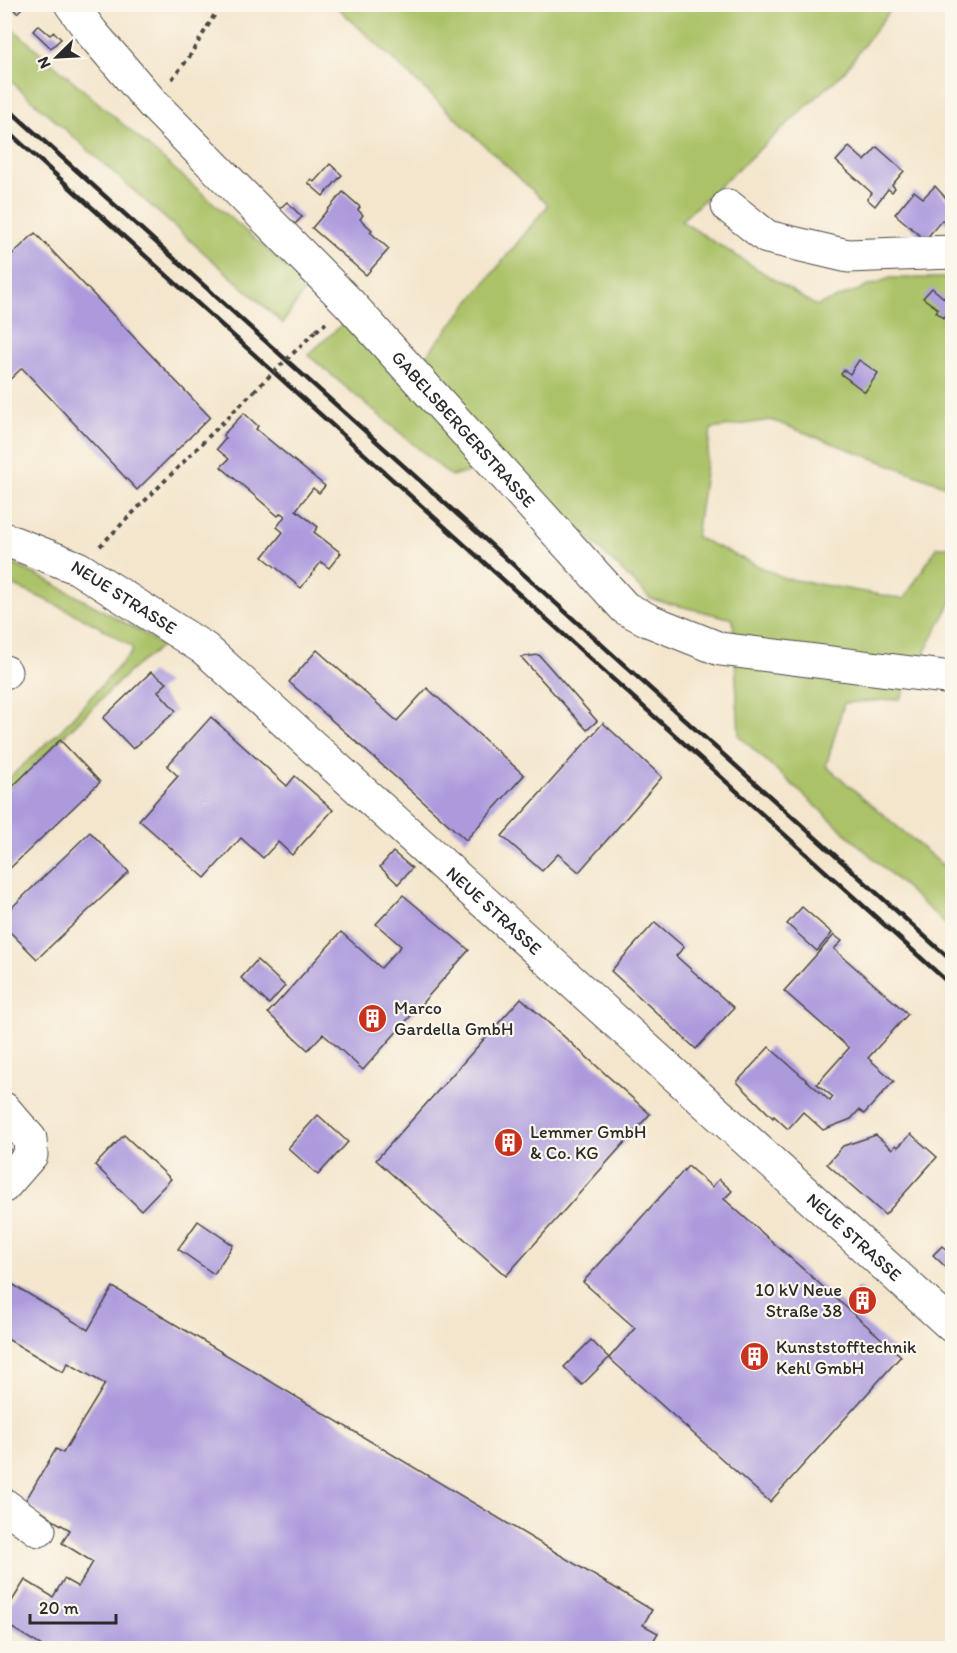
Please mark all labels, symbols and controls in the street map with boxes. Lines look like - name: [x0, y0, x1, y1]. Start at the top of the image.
- north arrow: [27, 27, 87, 87]
- text: N: [33, 54, 55, 72]
- street label: GABELSBERGERSTRASSE: [387, 346, 540, 512]
- street label: NEUE STRASSE: [67, 555, 181, 639]
- street label: NEUE STRASSE: [442, 862, 546, 960]
- place label: Marco Gardella GmbH: [394, 997, 513, 1040]
- building icon: Marco Gardella GmbH: [357, 1002, 389, 1034]
- place label: Lemmer GmbH & Co. KG: [530, 1121, 646, 1164]
- building icon: Lemmer GmbH & Co. KG: [493, 1126, 525, 1158]
- street label: NEUE STRASSE: [802, 1188, 906, 1286]
- place label: 10 kV Neue Straße 38: [755, 1279, 842, 1322]
- building icon: 10 kV Neue Straße 38: [847, 1284, 879, 1316]
- place label: Kunststofftechnik Kehl GmbH: [776, 1336, 917, 1379]
- building icon: Kunststofftechnik Kehl GmbH: [739, 1341, 771, 1373]
- scale bar: [30, 1587, 116, 1625]
- text: 20 m: [39, 1597, 79, 1619]

